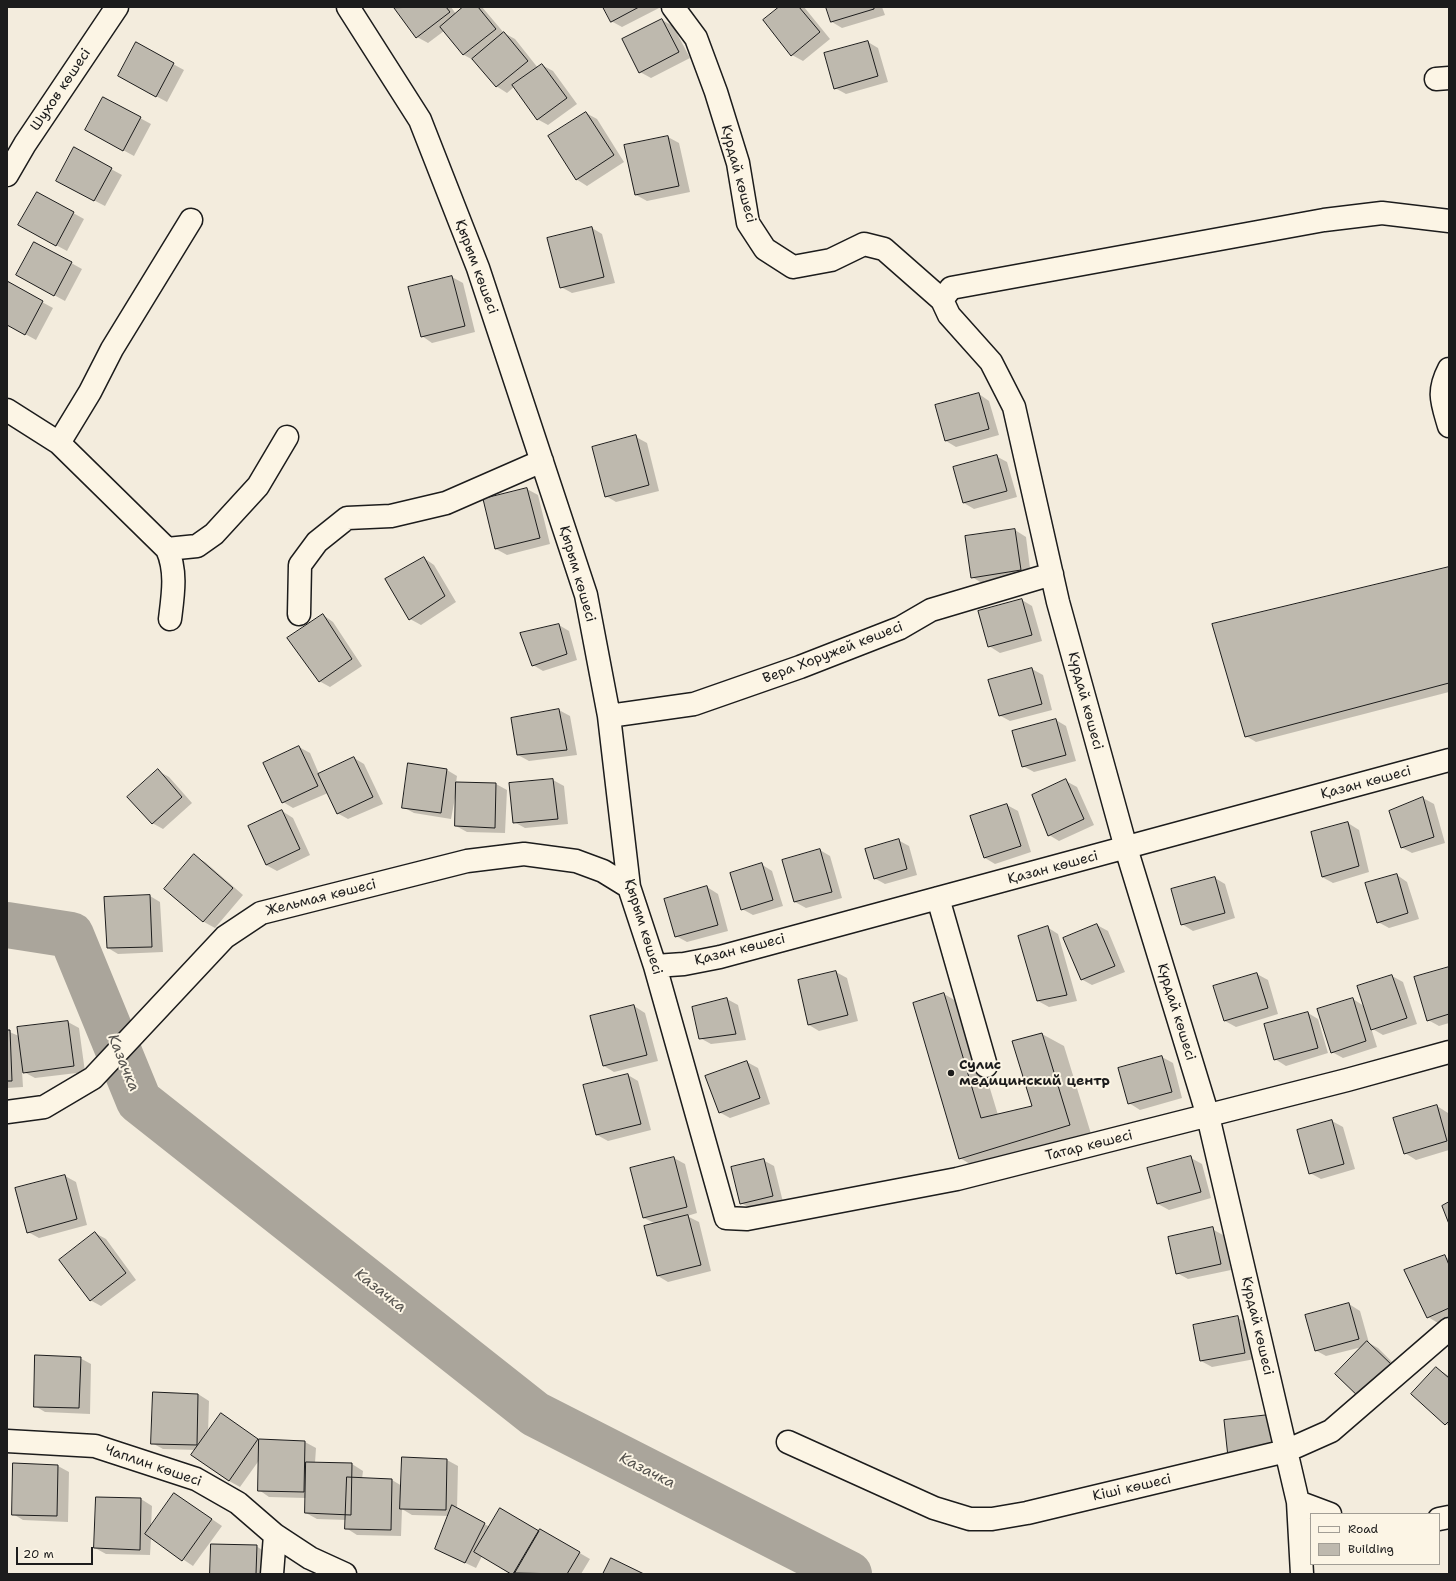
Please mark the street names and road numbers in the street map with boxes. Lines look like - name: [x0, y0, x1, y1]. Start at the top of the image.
- street label: Шухов көшесі: [27, 46, 95, 134]
- street label: Күрдай көшесі: [717, 123, 759, 225]
- street label: Қырым көшесі: [451, 217, 501, 317]
- street label: Қырым көшесі: [555, 524, 599, 624]
- street label: Вера Хоружей көшесі: [760, 618, 906, 688]
- street label: Күрдай көшесі: [1064, 650, 1106, 752]
- street label: Қазан көшесі: [1319, 763, 1413, 803]
- street label: Қазан көшесі: [1006, 848, 1100, 888]
- street label: Жельмая көшесі: [264, 876, 378, 920]
- street label: Қырым көшесі: [620, 877, 666, 977]
- street label: Қазан көшесі: [693, 931, 787, 969]
- street label: Күрдай көшесі: [1153, 961, 1199, 1063]
- street label: Татар көшесі: [1044, 1127, 1134, 1165]
- street label: Күрдай көшесі: [1237, 1275, 1277, 1377]
- street label: Чаплин көшесі: [102, 1442, 204, 1490]
- street label: Кіші көшесі: [1091, 1471, 1173, 1505]

